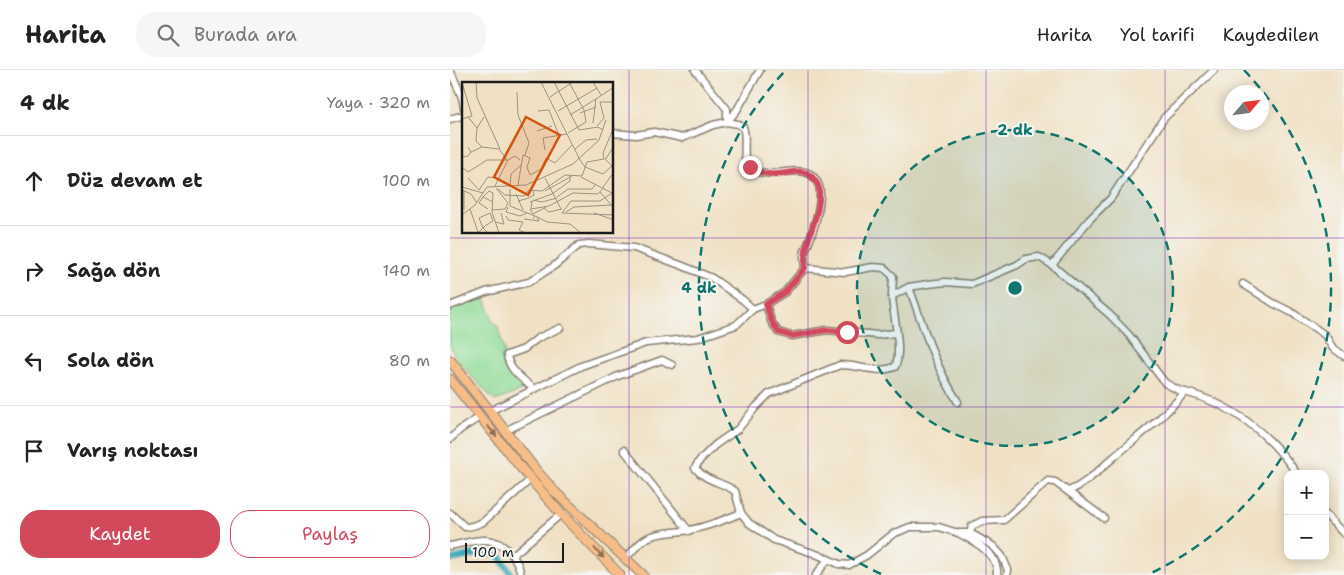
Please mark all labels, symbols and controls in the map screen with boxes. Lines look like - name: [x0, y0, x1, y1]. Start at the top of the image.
- search box: [136, 12, 486, 57]
- text: Harita: [25, 19, 106, 51]
- icon: search: [154, 21, 182, 49]
- text: Burada ara: [194, 22, 297, 47]
- text: Harita: [1037, 23, 1092, 47]
- text: Yol tarifi: [1120, 23, 1195, 47]
- text: Kaydedilen: [1223, 23, 1319, 47]
- inset map: [462, 82, 614, 234]
- north arrow: [1224, 85, 1269, 130]
- text: 4 dk: [20, 89, 70, 117]
- text: Yaya · 320 m: [327, 92, 430, 113]
- text: 2 dk: [997, 120, 1033, 140]
- route end: [739, 156, 762, 179]
- icon: ahead: [20, 167, 48, 195]
- text: Düz devam et: [67, 168, 203, 193]
- text: 100 m: [382, 170, 430, 191]
- icon: right: [20, 257, 48, 285]
- text: Sağa dön: [67, 258, 160, 283]
- text: 140 m: [383, 260, 430, 281]
- text: 4 dk: [681, 278, 717, 298]
- centre of rings: [1006, 279, 1024, 297]
- route start: [836, 321, 859, 344]
- icon: left: [20, 347, 48, 375]
- text: Sola dön: [67, 348, 154, 373]
- text: 80 m: [389, 350, 430, 371]
- one-way arrow: [486, 424, 497, 437]
- icon: arrive: [20, 437, 48, 465]
- text: Varış noktası: [67, 438, 198, 463]
- map controls: [1284, 470, 1329, 560]
- button: +: [1284, 470, 1329, 515]
- button: Kaydet: [20, 510, 220, 558]
- button: Paylaş: [230, 510, 430, 558]
- button: −: [1284, 515, 1329, 560]
- scale bar: [465, 540, 564, 563]
- text: 100 m: [472, 543, 514, 561]
- one-way arrow: [592, 547, 604, 559]

